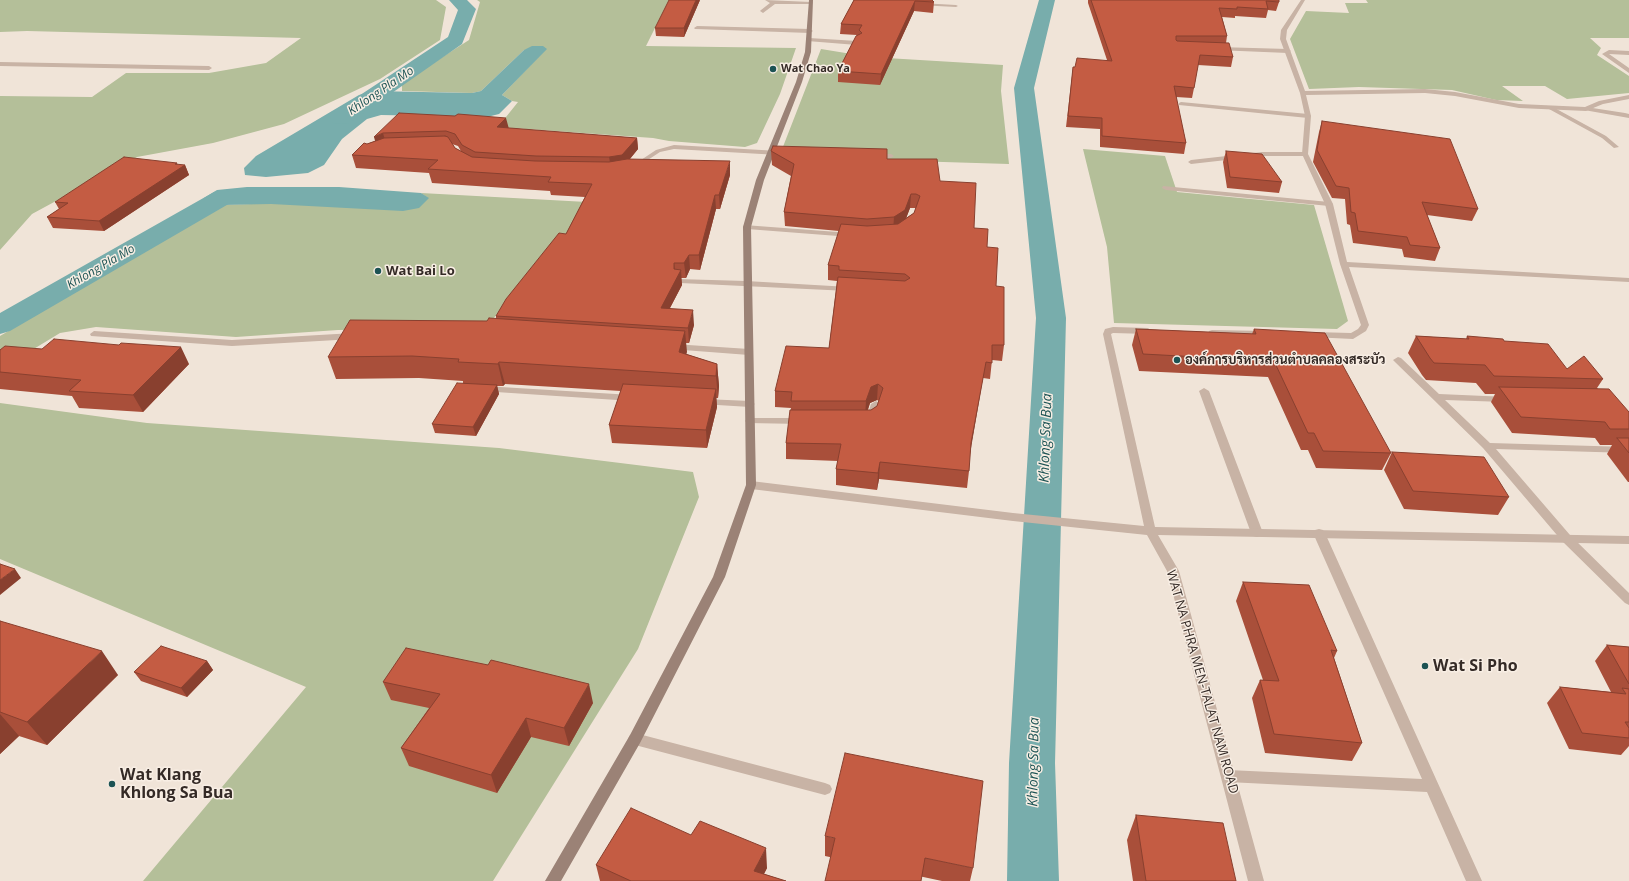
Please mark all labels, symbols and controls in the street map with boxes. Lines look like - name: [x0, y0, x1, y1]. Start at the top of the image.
- place label: Wat Chao Ya: [781, 62, 850, 76]
- water label: Khlong Pla Mo: [345, 64, 417, 118]
- marker: Wat Chao Ya: [768, 64, 778, 74]
- water label: Khlong Pla Mo: [64, 242, 138, 292]
- place label: Wat Bai Lo: [386, 263, 455, 279]
- marker: Wat Bai Lo: [373, 266, 383, 276]
- place label: องค์การบริหารส่วนตำบลคลองสระบัว: [1185, 352, 1386, 368]
- marker: องค์การบริหารส่วนตำบลคลองสระบัว: [1172, 355, 1182, 365]
- water label: Khlong Sa Bua: [1036, 393, 1056, 483]
- street label: WAT NA PHRA MEN-TALAT NAM ROAD: [1163, 568, 1241, 796]
- place label: Wat Si Pho: [1433, 656, 1518, 676]
- marker: Wat Si Pho: [1420, 661, 1430, 671]
- water label: Khlong Sa Bua: [1025, 717, 1043, 807]
- place label: Wat Klang Khlong Sa Bua: [120, 765, 233, 803]
- marker: Wat Klang Khlong Sa Bua: [107, 779, 117, 789]

